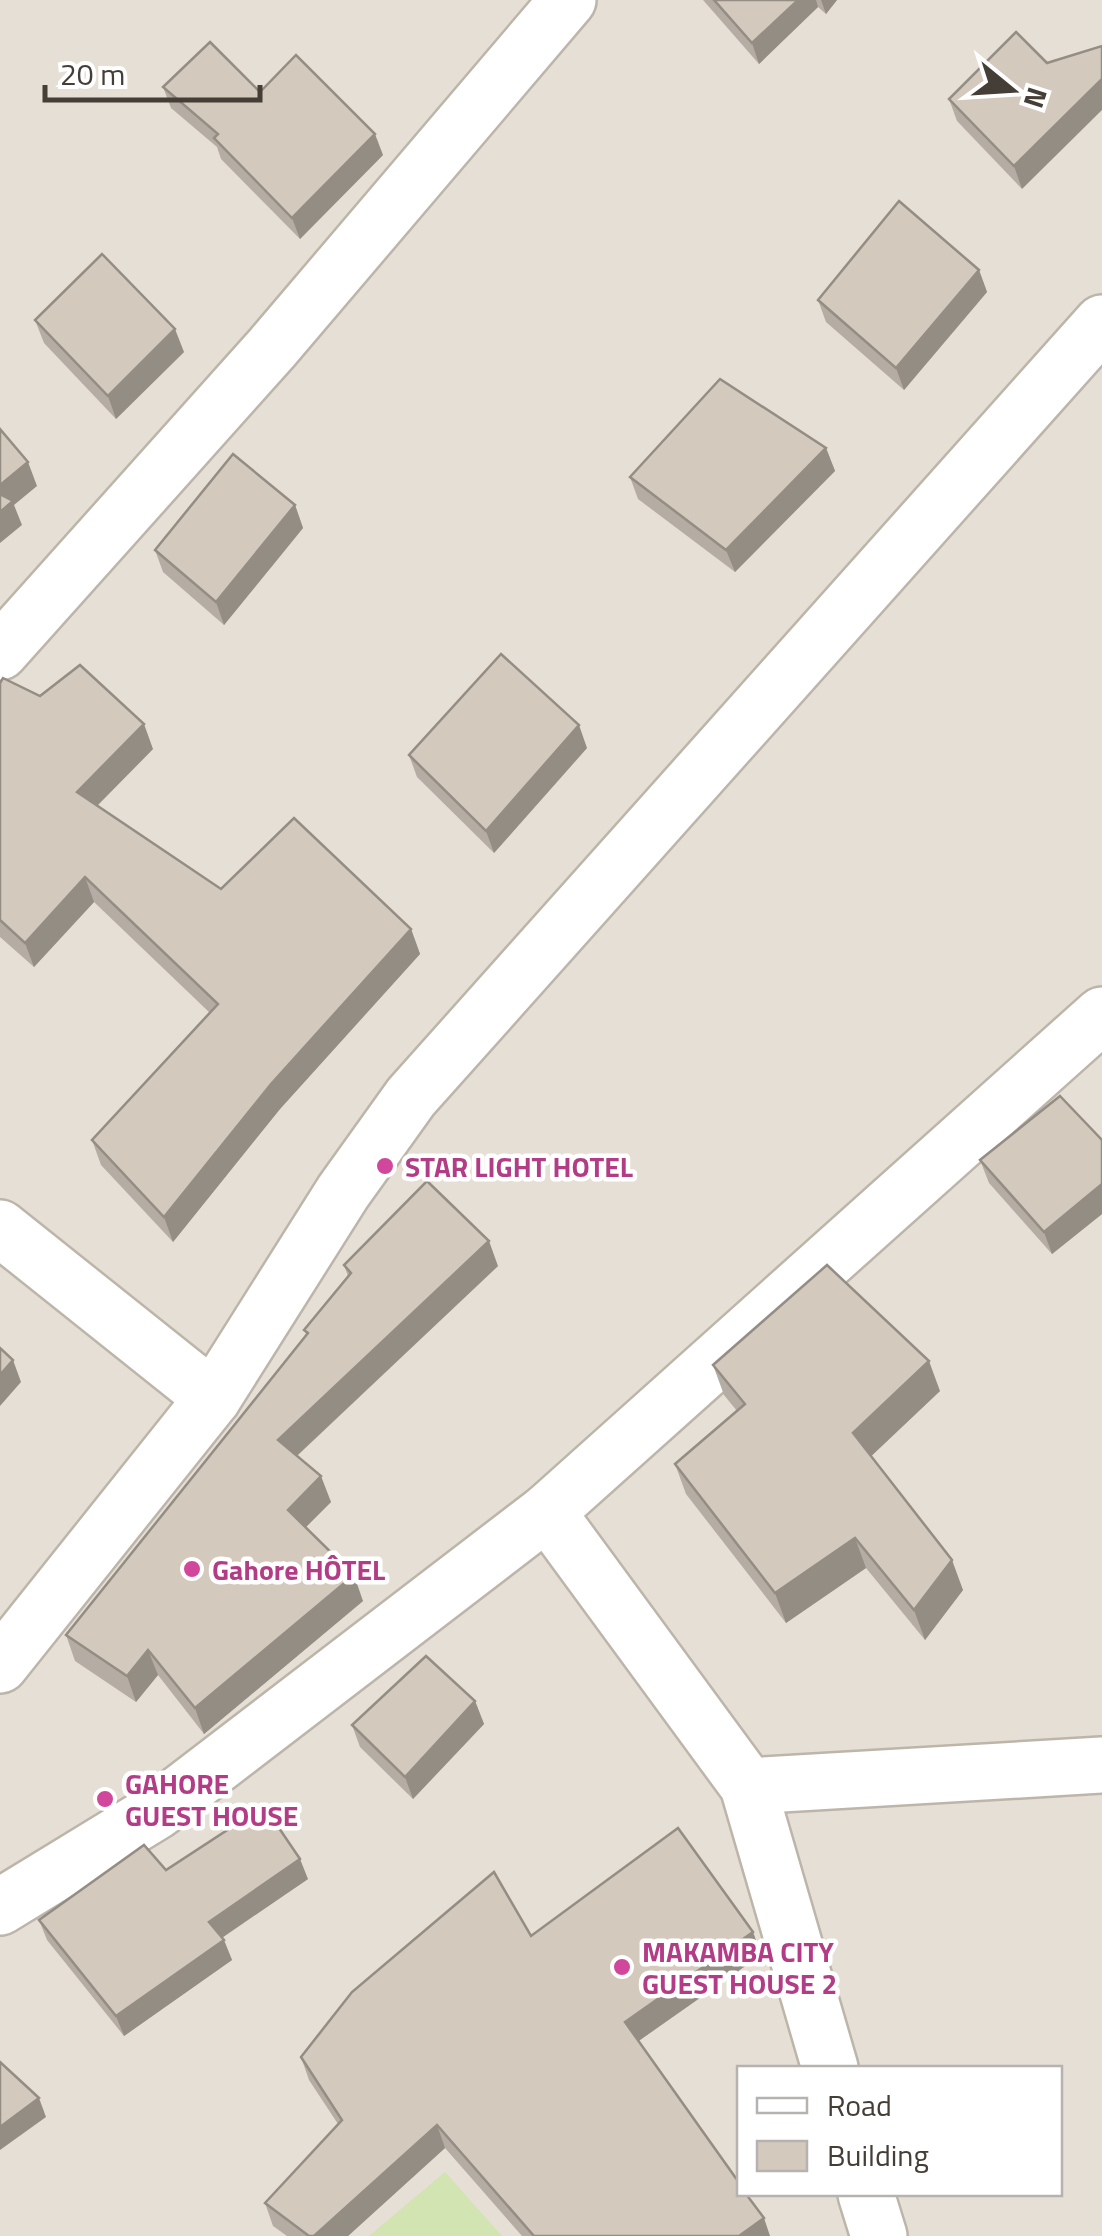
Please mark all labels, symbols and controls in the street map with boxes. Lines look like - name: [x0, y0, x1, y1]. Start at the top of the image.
- scale bar: [45, 40, 260, 102]
- north arrow: [962, 40, 1062, 140]
- text: 20 m: [60, 51, 125, 97]
- text: N: [1013, 82, 1060, 114]
- place label: STAR LIGHT HOTEL: [405, 1145, 633, 1188]
- marker: STAR LIGHT HOTEL: [374, 1155, 396, 1177]
- place label: Gahore HÔTEL: [212, 1548, 385, 1591]
- marker: Gahore HÔTEL: [181, 1558, 203, 1580]
- place label: GAHORE GUEST HOUSE: [125, 1762, 298, 1837]
- marker: GAHORE GUEST HOUSE: [94, 1788, 116, 1810]
- place label: MAKAMBA CITY GUEST HOUSE 2: [642, 1930, 837, 2005]
- marker: MAKAMBA CITY GUEST HOUSE 2: [611, 1956, 633, 1978]
- legend: [737, 2066, 1062, 2196]
- text: Road: [827, 2082, 892, 2128]
- text: Building: [827, 2132, 929, 2178]

